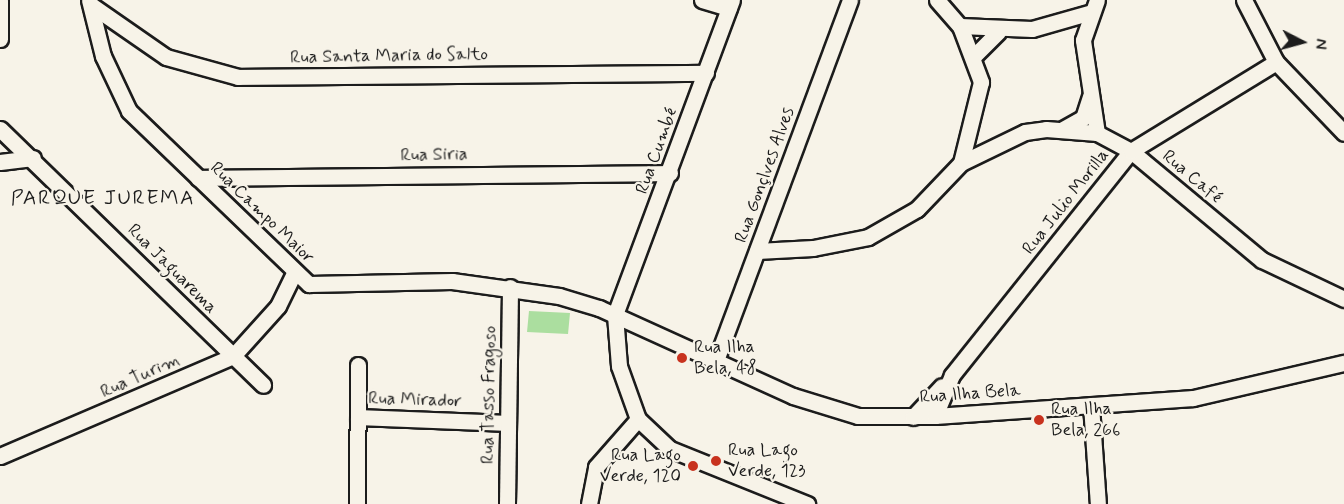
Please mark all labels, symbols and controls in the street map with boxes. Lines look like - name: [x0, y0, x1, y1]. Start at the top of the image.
- north arrow: [1272, 12, 1332, 72]
- text: N: [1309, 38, 1331, 50]
- street label: Rua Santa Maria do Salto: [291, 44, 487, 68]
- street label: Rua Gonçlves Alves: [730, 104, 800, 246]
- street label: Rua Cumbé: [632, 106, 682, 196]
- street label: Rua Siria: [399, 144, 469, 166]
- street label: Rua Julio Morilla: [1018, 145, 1114, 259]
- street label: Rua Café: [1158, 146, 1226, 208]
- street label: Rua Campo Maior: [206, 158, 318, 268]
- district label: PARQUE JUREMA: [10, 185, 196, 211]
- street label: Rua Jaguarema: [123, 220, 221, 318]
- street label: Rua Tasso Fragoso: [477, 328, 501, 462]
- place label: Rua Ilha Bela, 48: [694, 337, 758, 380]
- street label: Rua Turim: [99, 350, 181, 402]
- marker: Rua Ilha Bela, 48: [675, 351, 689, 365]
- street label: Rua Ilha Bela: [918, 380, 1022, 408]
- street label: Rua Mirador: [369, 388, 461, 412]
- place label: Rua Ilha Bela, 266: [1051, 399, 1120, 442]
- marker: Rua Ilha Bela, 266: [1032, 413, 1046, 427]
- place label: Rua Lago Verde, 123: [728, 440, 806, 482]
- place label: Rua Lago Verde, 120: [600, 445, 681, 488]
- marker: Rua Lago Verde, 123: [709, 454, 723, 468]
- marker: Rua Lago Verde, 120: [686, 459, 700, 473]

